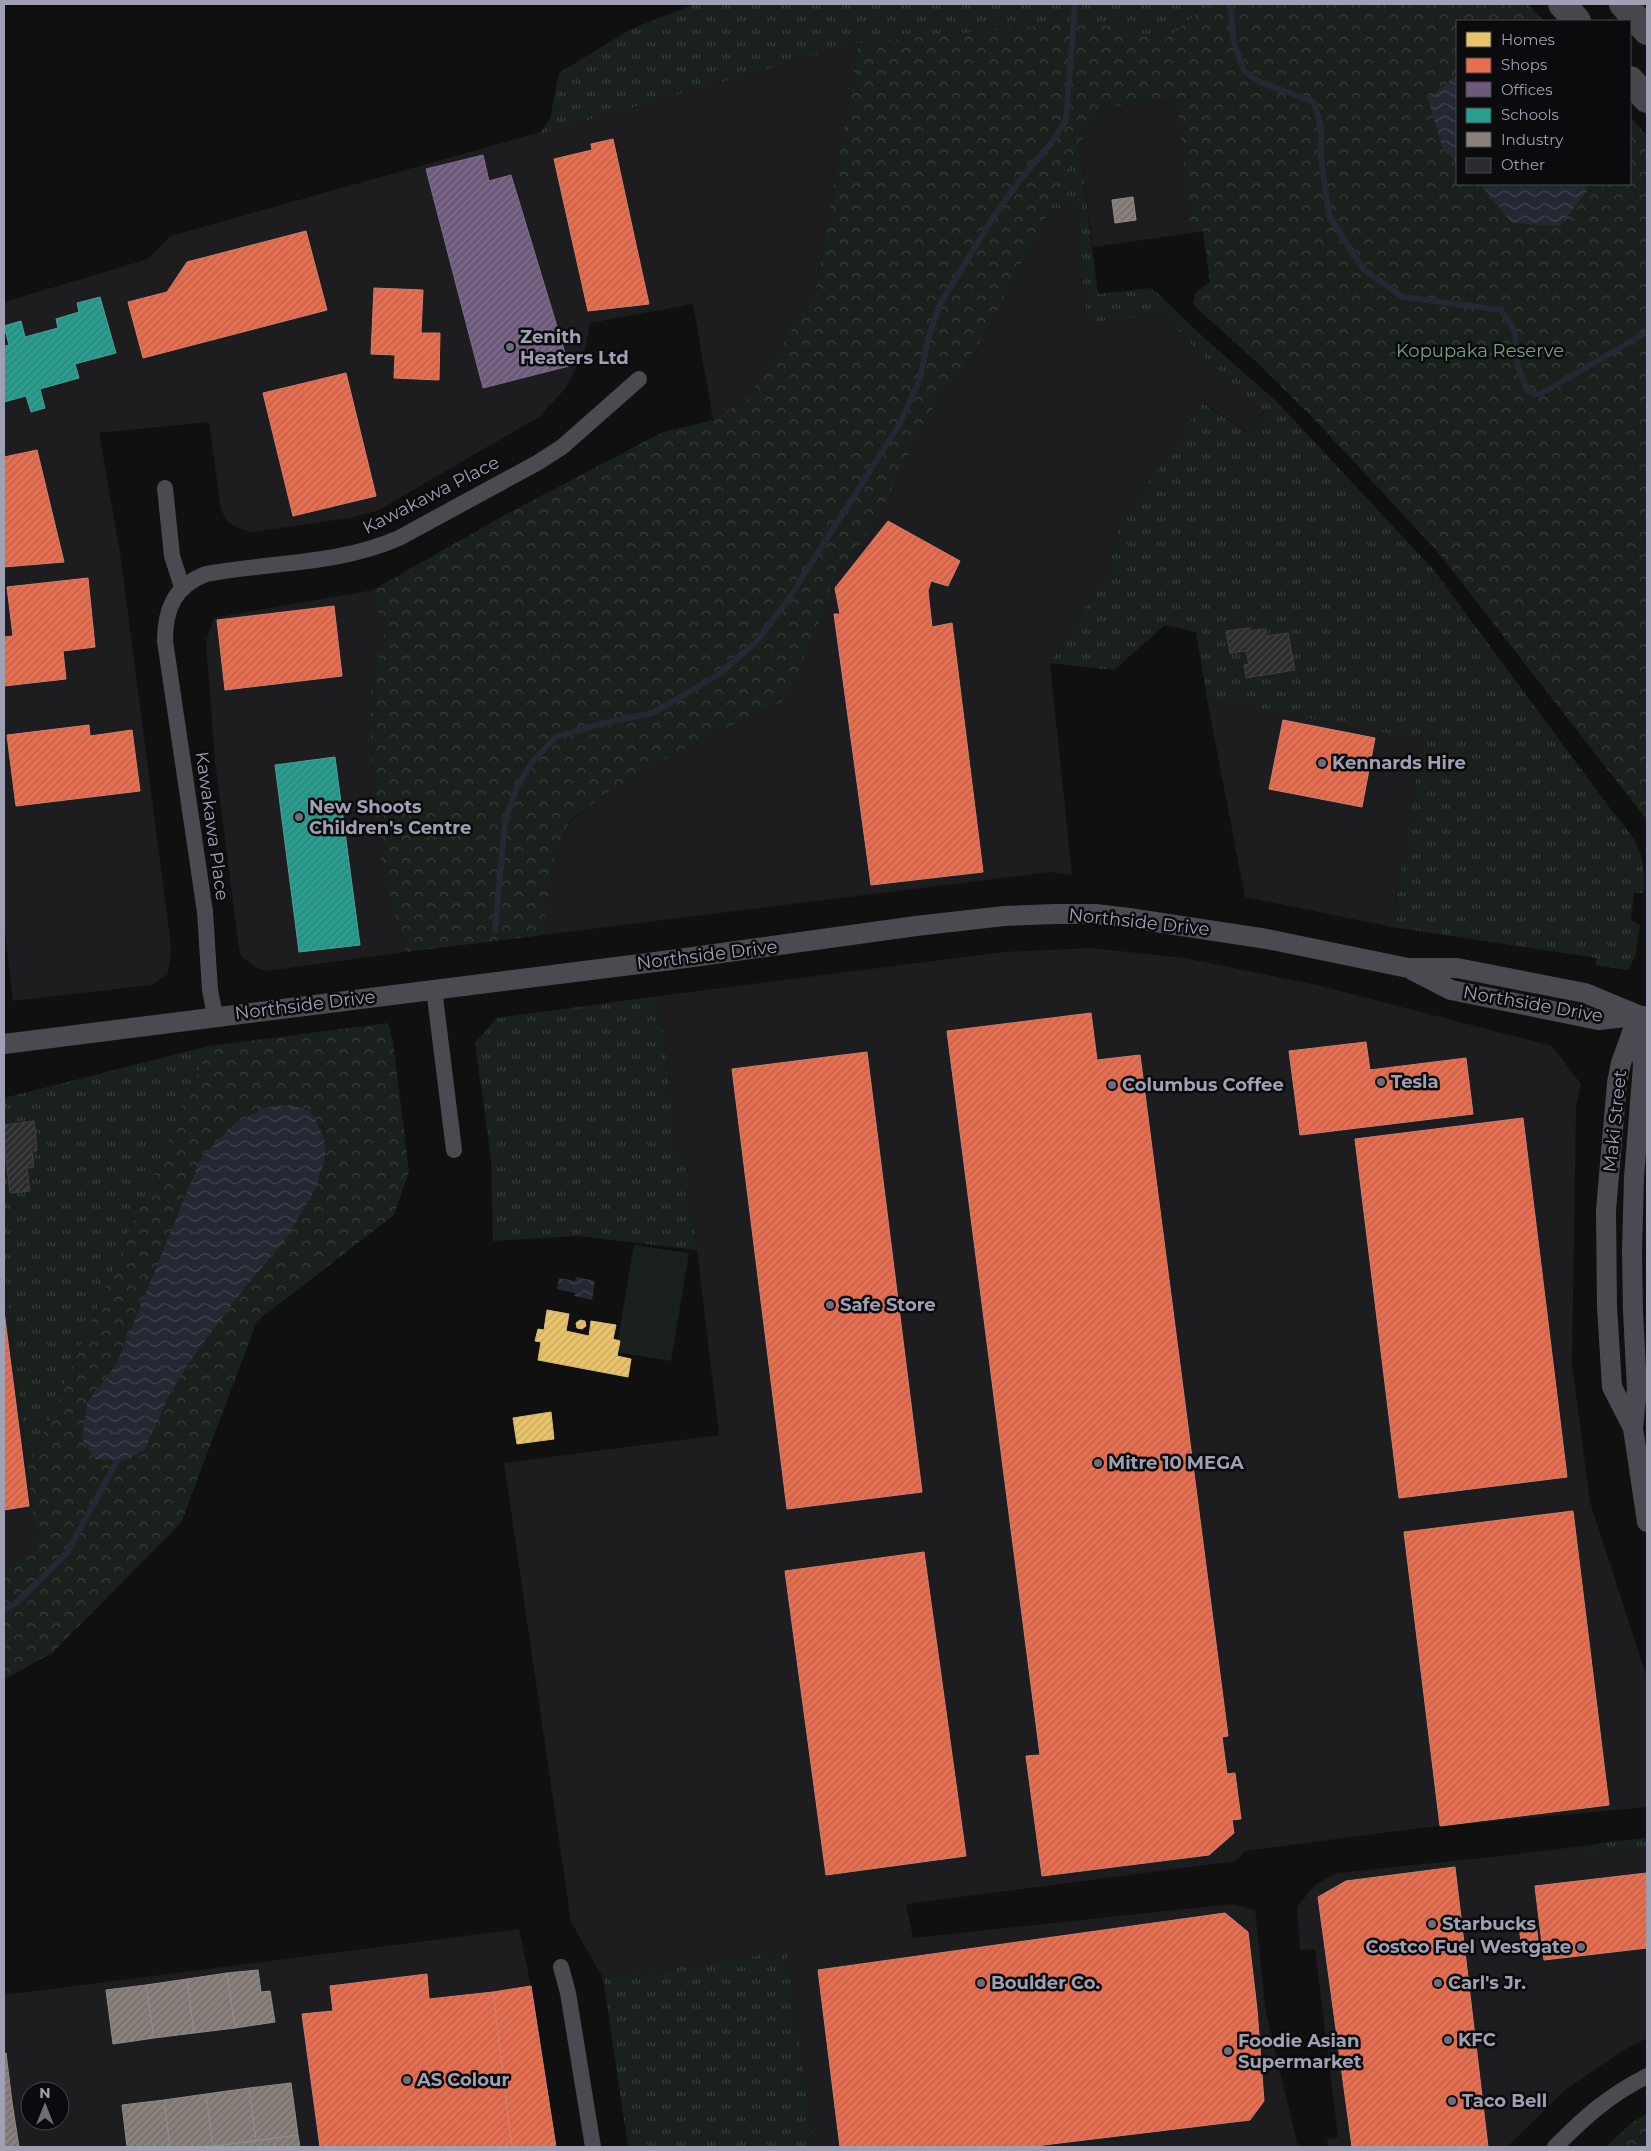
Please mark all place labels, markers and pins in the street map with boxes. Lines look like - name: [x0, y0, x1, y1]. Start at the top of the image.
- place label: Zenith Heaters Ltd: [520, 326, 629, 369]
- marker: Zenith Heaters Ltd: [504, 341, 516, 353]
- place label: Kennards Hire: [1332, 752, 1466, 774]
- marker: Kennards Hire: [1316, 757, 1328, 769]
- place label: New Shoots Children's Centre: [309, 796, 471, 839]
- marker: New Shoots Children's Centre: [293, 811, 305, 823]
- place label: Tesla: [1391, 1071, 1439, 1093]
- place label: Columbus Coffee: [1122, 1074, 1284, 1096]
- marker: Tesla: [1375, 1076, 1387, 1088]
- marker: Columbus Coffee: [1106, 1079, 1118, 1091]
- place label: Safe Store: [840, 1294, 936, 1316]
- marker: Safe Store: [824, 1299, 836, 1311]
- place label: Mitre 10 MEGA: [1108, 1452, 1244, 1474]
- marker: Mitre 10 MEGA: [1092, 1457, 1104, 1469]
- place label: Starbucks: [1442, 1913, 1537, 1935]
- marker: Starbucks: [1426, 1918, 1438, 1930]
- place label: Costco Fuel Westgate: [1366, 1936, 1571, 1958]
- marker: Costco Fuel Westgate: [1575, 1941, 1587, 1953]
- place label: Boulder Co.: [991, 1972, 1100, 1994]
- place label: Carl's Jr.: [1448, 1972, 1526, 1994]
- marker: Boulder Co.: [975, 1977, 987, 1989]
- marker: Carl's Jr.: [1432, 1977, 1444, 1989]
- place label: KFC: [1458, 2029, 1496, 2051]
- place label: Foodie Asian Supermarket: [1238, 2030, 1362, 2073]
- marker: KFC: [1442, 2034, 1454, 2046]
- marker: Foodie Asian Supermarket: [1222, 2045, 1234, 2057]
- place label: AS Colour: [416, 2069, 509, 2091]
- marker: AS Colour: [401, 2074, 413, 2086]
- place label: Taco Bell: [1462, 2090, 1547, 2112]
- marker: Taco Bell: [1446, 2095, 1458, 2107]

